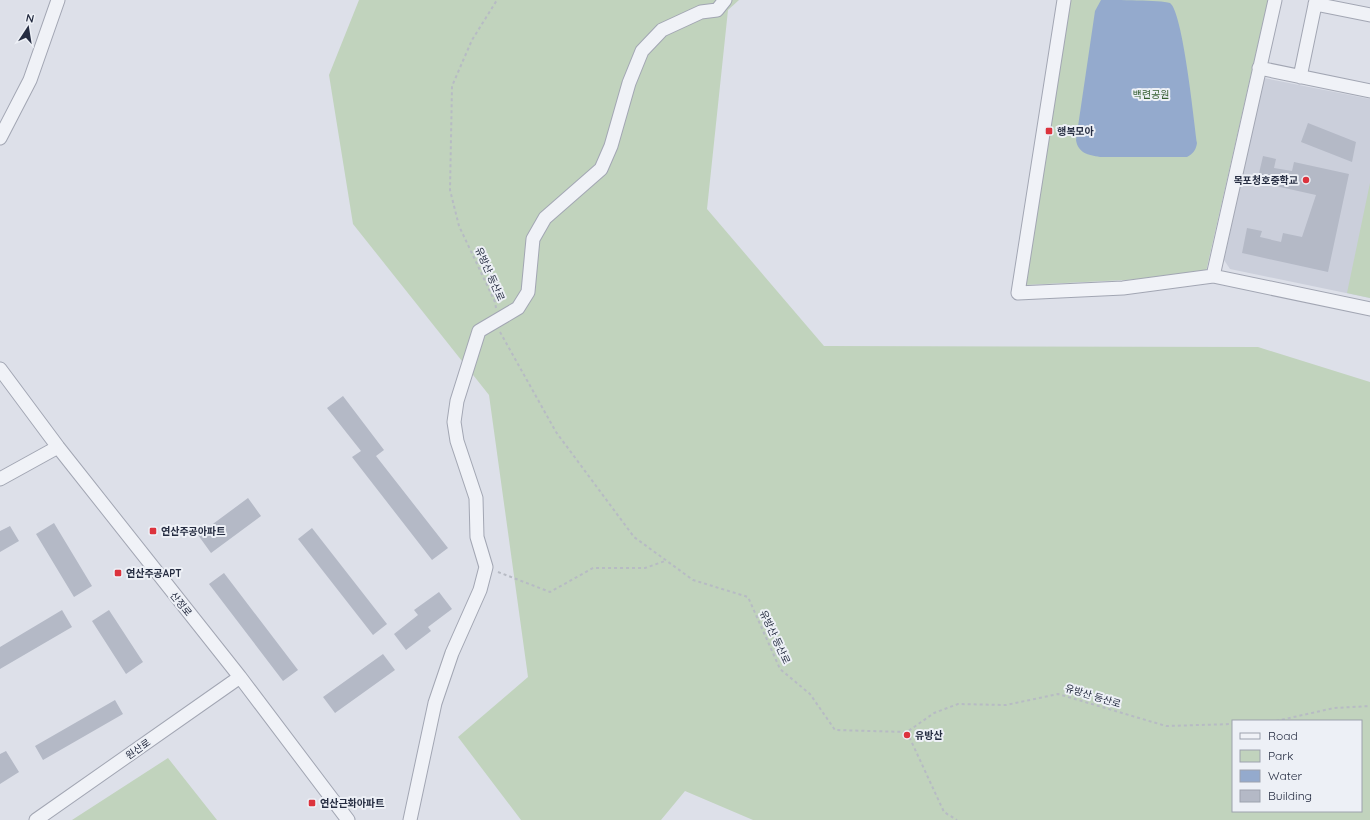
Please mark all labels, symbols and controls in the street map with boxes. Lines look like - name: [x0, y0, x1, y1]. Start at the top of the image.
- north arrow: [8, 8, 48, 48]
- text: N: [25, 11, 35, 26]
- park label: 백련공원: [1133, 88, 1169, 101]
- place label: 행복모아: [1057, 125, 1095, 138]
- marker: 행복모아: [1044, 126, 1054, 136]
- place label: 목포청호중학교: [1234, 174, 1298, 187]
- marker: 목포청호중학교: [1301, 175, 1311, 185]
- street label: 유방산 등산로: [472, 245, 508, 303]
- place label: 연산주공아파트: [161, 525, 225, 538]
- marker: 연산주공아파트: [148, 526, 158, 536]
- place label: 연산주공APT: [126, 567, 181, 580]
- marker: 연산주공APT: [113, 568, 123, 578]
- street label: 산정로: [167, 589, 195, 619]
- street label: 유방산 등산로: [757, 608, 793, 666]
- street label: 유방산 등산로: [1063, 681, 1123, 711]
- legend: [1232, 720, 1362, 812]
- text: Road: [1268, 728, 1298, 743]
- place label: 유방산: [915, 729, 943, 742]
- marker: 유방산: [902, 730, 912, 740]
- street label: 원산로: [123, 736, 153, 762]
- text: Park: [1268, 748, 1293, 763]
- text: Water: [1268, 768, 1303, 783]
- text: Building: [1268, 788, 1312, 803]
- place label: 연산근화아파트: [320, 797, 384, 810]
- marker: 연산근화아파트: [307, 798, 317, 808]

